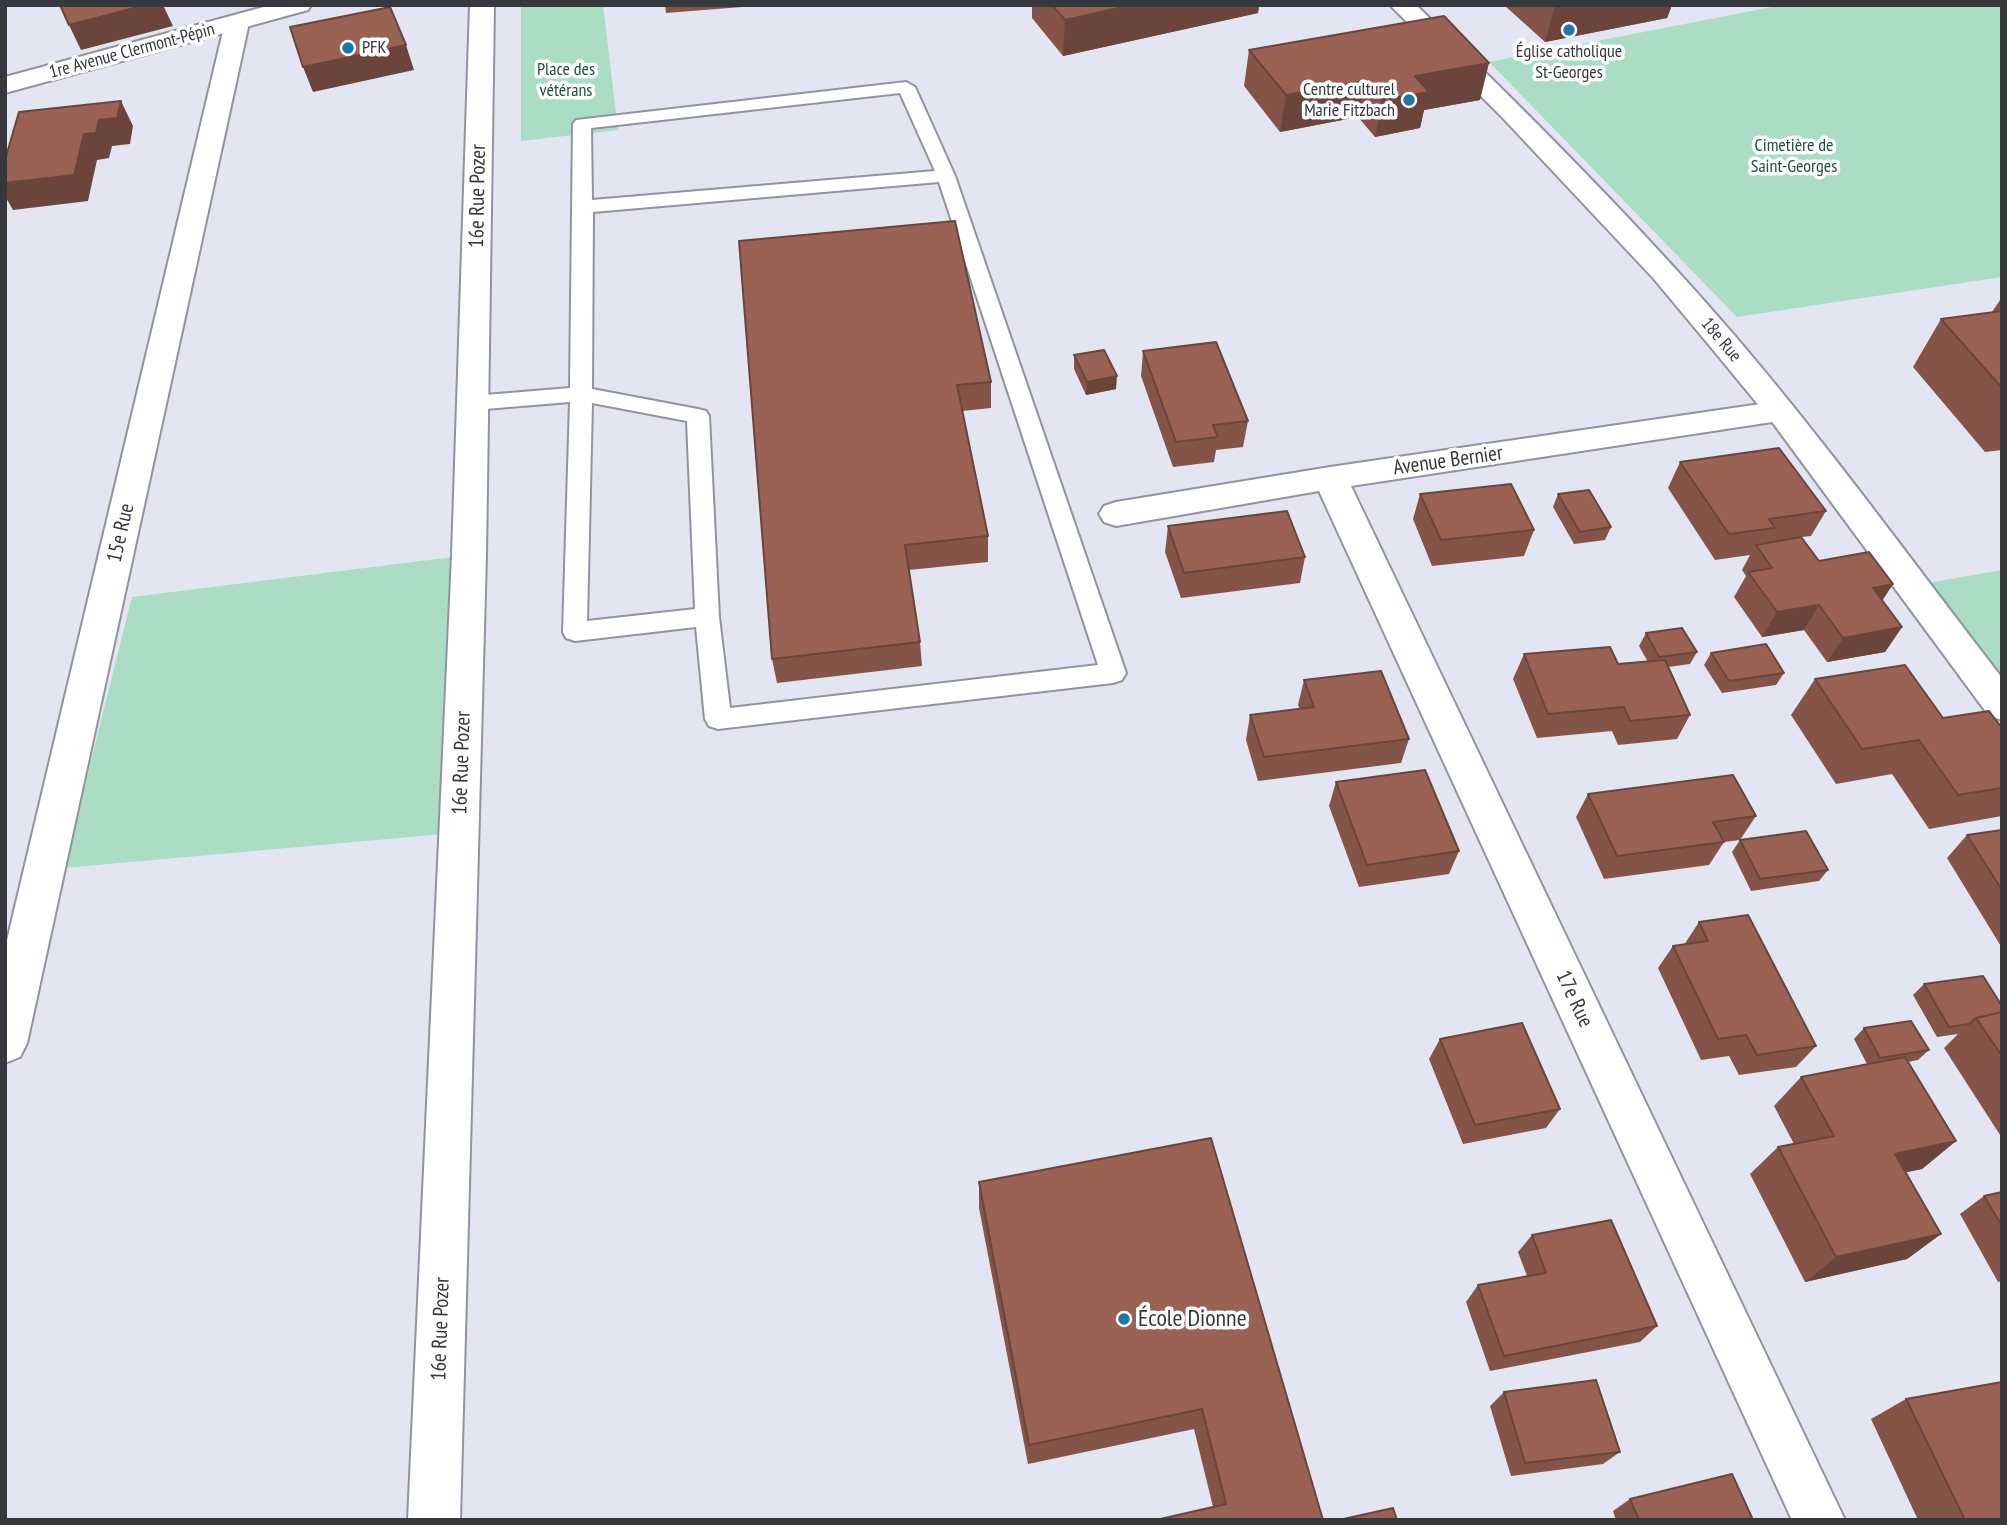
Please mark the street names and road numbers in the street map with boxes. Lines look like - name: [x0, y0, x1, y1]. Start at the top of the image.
- street label: 1re Avenue Clermont-Pépin: [47, 19, 217, 83]
- street label: 16e Rue Pozer: [464, 144, 492, 248]
- street label: 18e Rue: [1696, 313, 1746, 367]
- street label: Avenue Bernier: [1392, 441, 1504, 481]
- street label: 15e Rue: [102, 501, 140, 565]
- street label: 16e Rue Pozer: [448, 711, 476, 815]
- street label: 17e Rue: [1550, 967, 1598, 1031]
- street label: 16e Rue Pozer: [427, 1277, 455, 1381]

